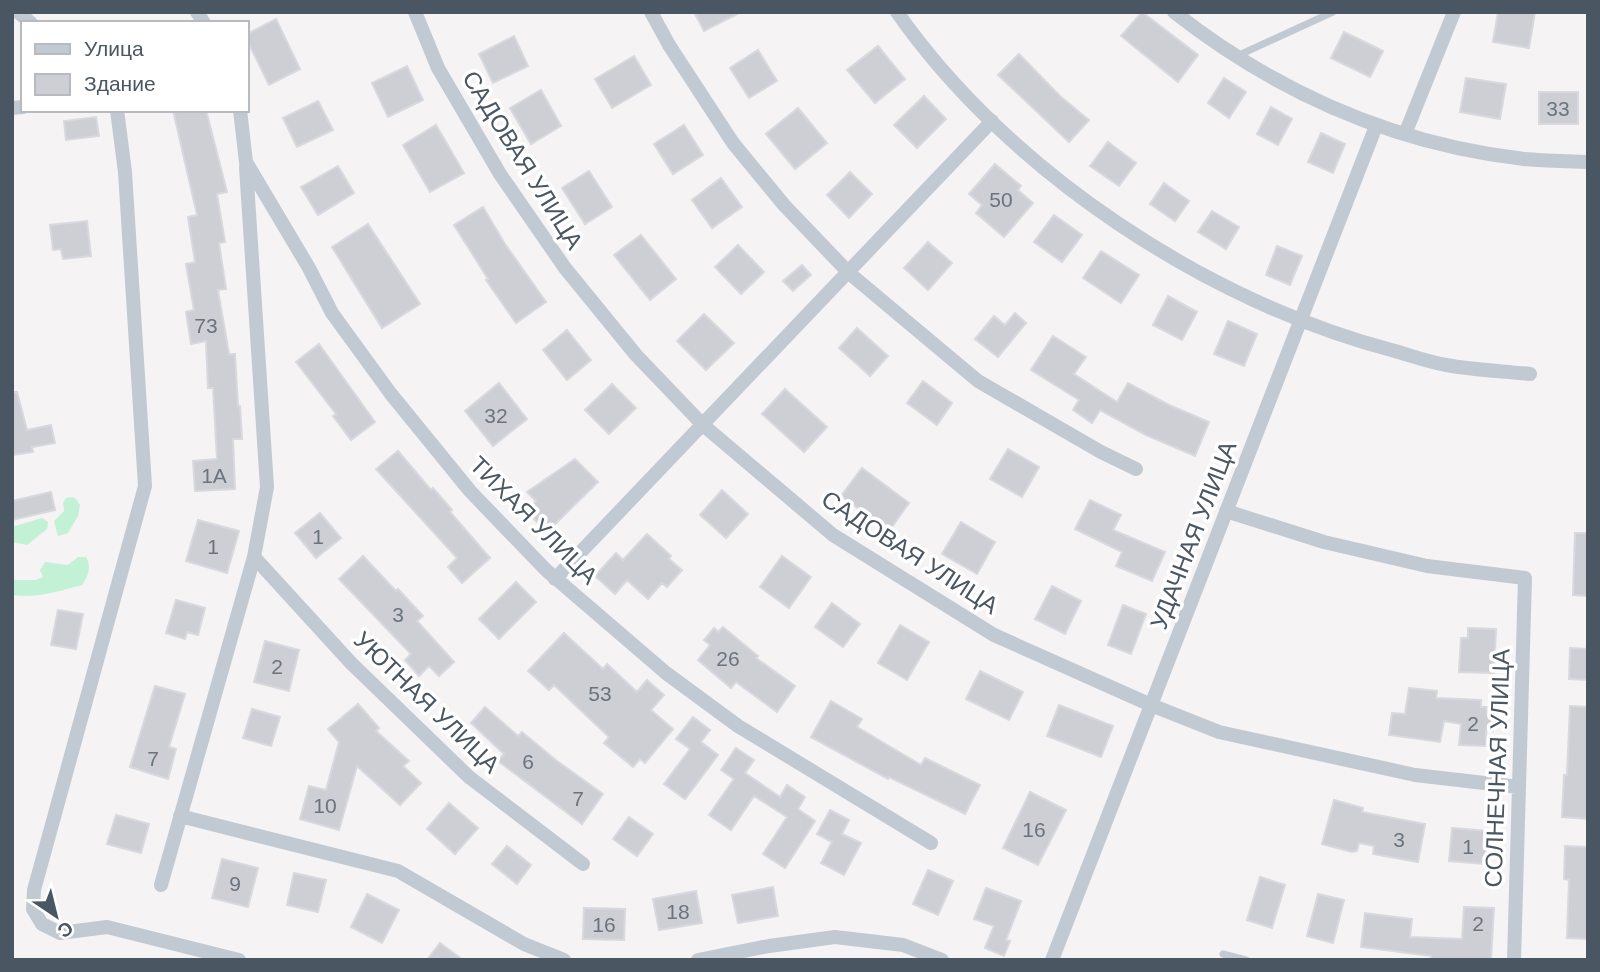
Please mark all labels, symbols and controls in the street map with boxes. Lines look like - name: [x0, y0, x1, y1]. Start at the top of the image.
- legend: [21, 21, 248, 112]
- text: Улица: [84, 37, 144, 60]
- street label: САДОВАЯ УЛИЦА: [457, 66, 589, 254]
- text: Здание: [84, 72, 156, 95]
- house number: 33: [1546, 97, 1570, 120]
- house number: 50: [989, 188, 1013, 211]
- house number: 73: [194, 314, 218, 337]
- house number: 32: [484, 404, 508, 427]
- street label: УДАЧНАЯ УЛИЦА: [1145, 437, 1241, 633]
- street label: ТИХАЯ УЛИЦА: [465, 451, 603, 589]
- house number: 1А: [201, 464, 227, 487]
- street label: САДОВАЯ УЛИЦА: [817, 485, 1003, 619]
- house number: 1: [312, 525, 324, 548]
- house number: 1: [207, 535, 219, 558]
- house number: 3: [392, 603, 404, 626]
- street label: УЮТНАЯ УЛИЦА: [349, 626, 505, 778]
- house number: 26: [716, 647, 740, 670]
- street label: СОЛНЕЧНАЯ УЛИЦА: [1479, 648, 1515, 888]
- house number: 2: [271, 655, 283, 678]
- house number: 53: [588, 682, 612, 705]
- house number: 2: [1467, 712, 1479, 735]
- house number: 7: [147, 747, 159, 770]
- house number: 6: [522, 750, 534, 773]
- house number: 7: [572, 787, 584, 810]
- house number: 10: [313, 794, 337, 817]
- house number: 16: [1022, 818, 1046, 841]
- house number: 3: [1393, 828, 1405, 851]
- house number: 1: [1462, 835, 1474, 858]
- house number: 9: [229, 872, 241, 895]
- north arrow: [21, 881, 91, 951]
- house number: 18: [666, 900, 690, 923]
- house number: 2: [1472, 912, 1484, 935]
- house number: 16: [592, 913, 616, 936]
- text: С: [54, 917, 77, 942]

